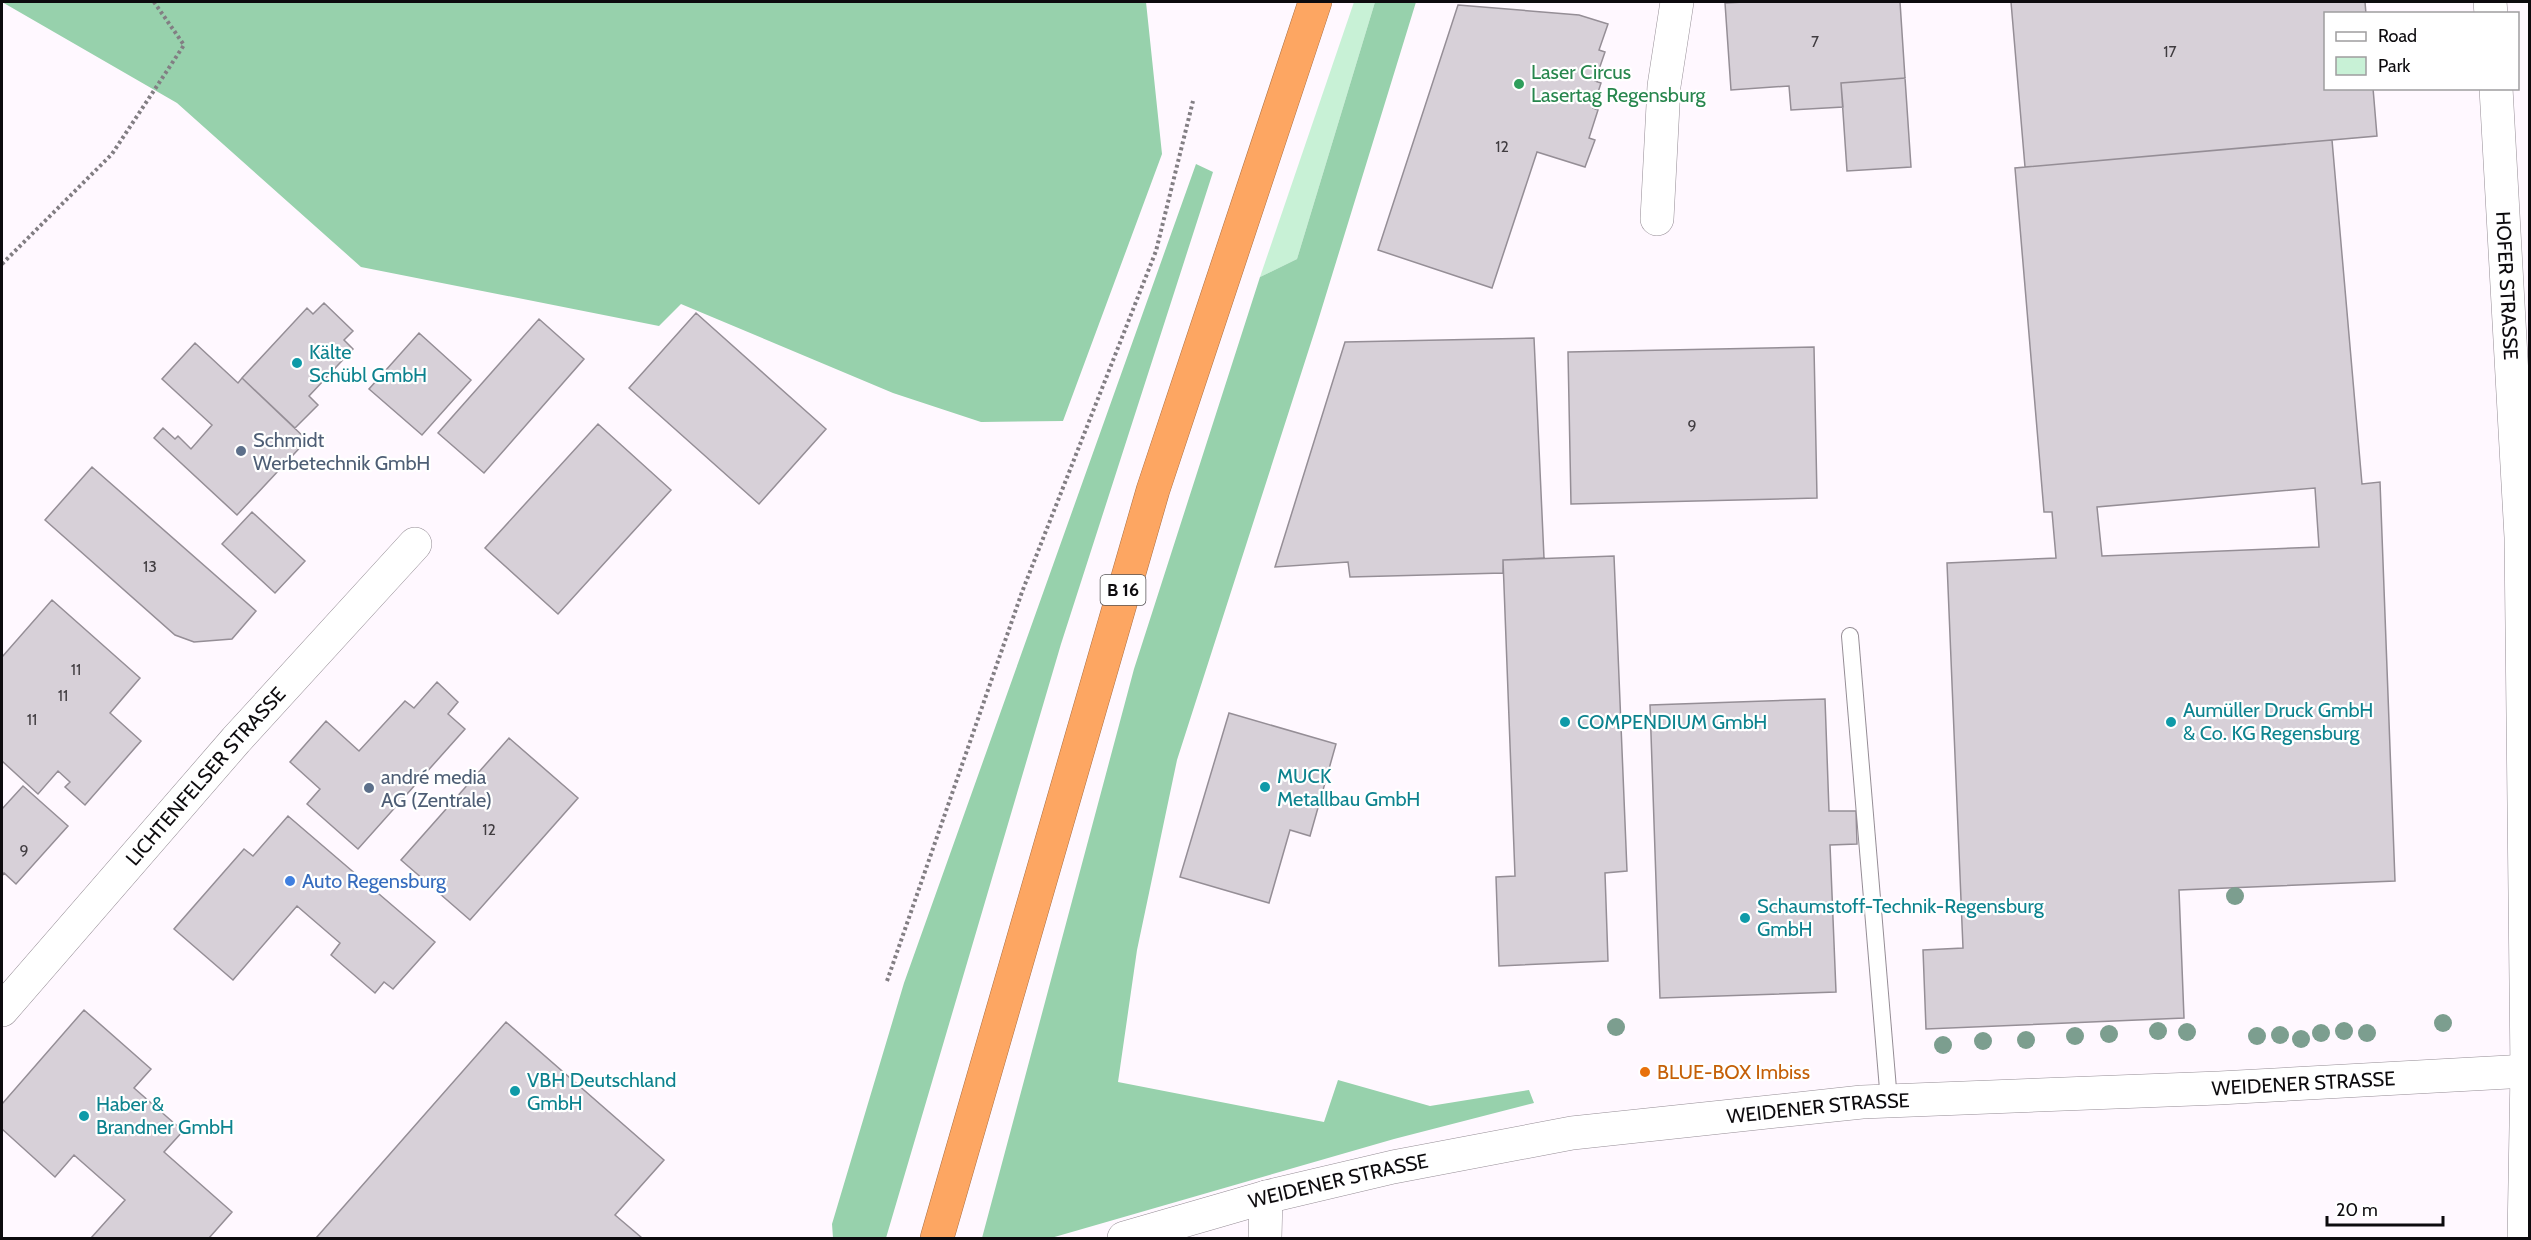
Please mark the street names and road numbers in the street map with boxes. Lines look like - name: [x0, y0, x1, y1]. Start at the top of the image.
- street label: HOFER STRASSE: [2491, 211, 2523, 361]
- road number: B 16: [1100, 575, 1146, 605]
- street label: LICHTENFELSER STRASSE: [121, 682, 290, 870]
- street label: WEIDENER STRASSE: [2211, 1066, 2396, 1100]
- street label: WEIDENER STRASSE: [1725, 1088, 1910, 1128]
- street label: WEIDENER STRASSE: [1246, 1149, 1430, 1213]

